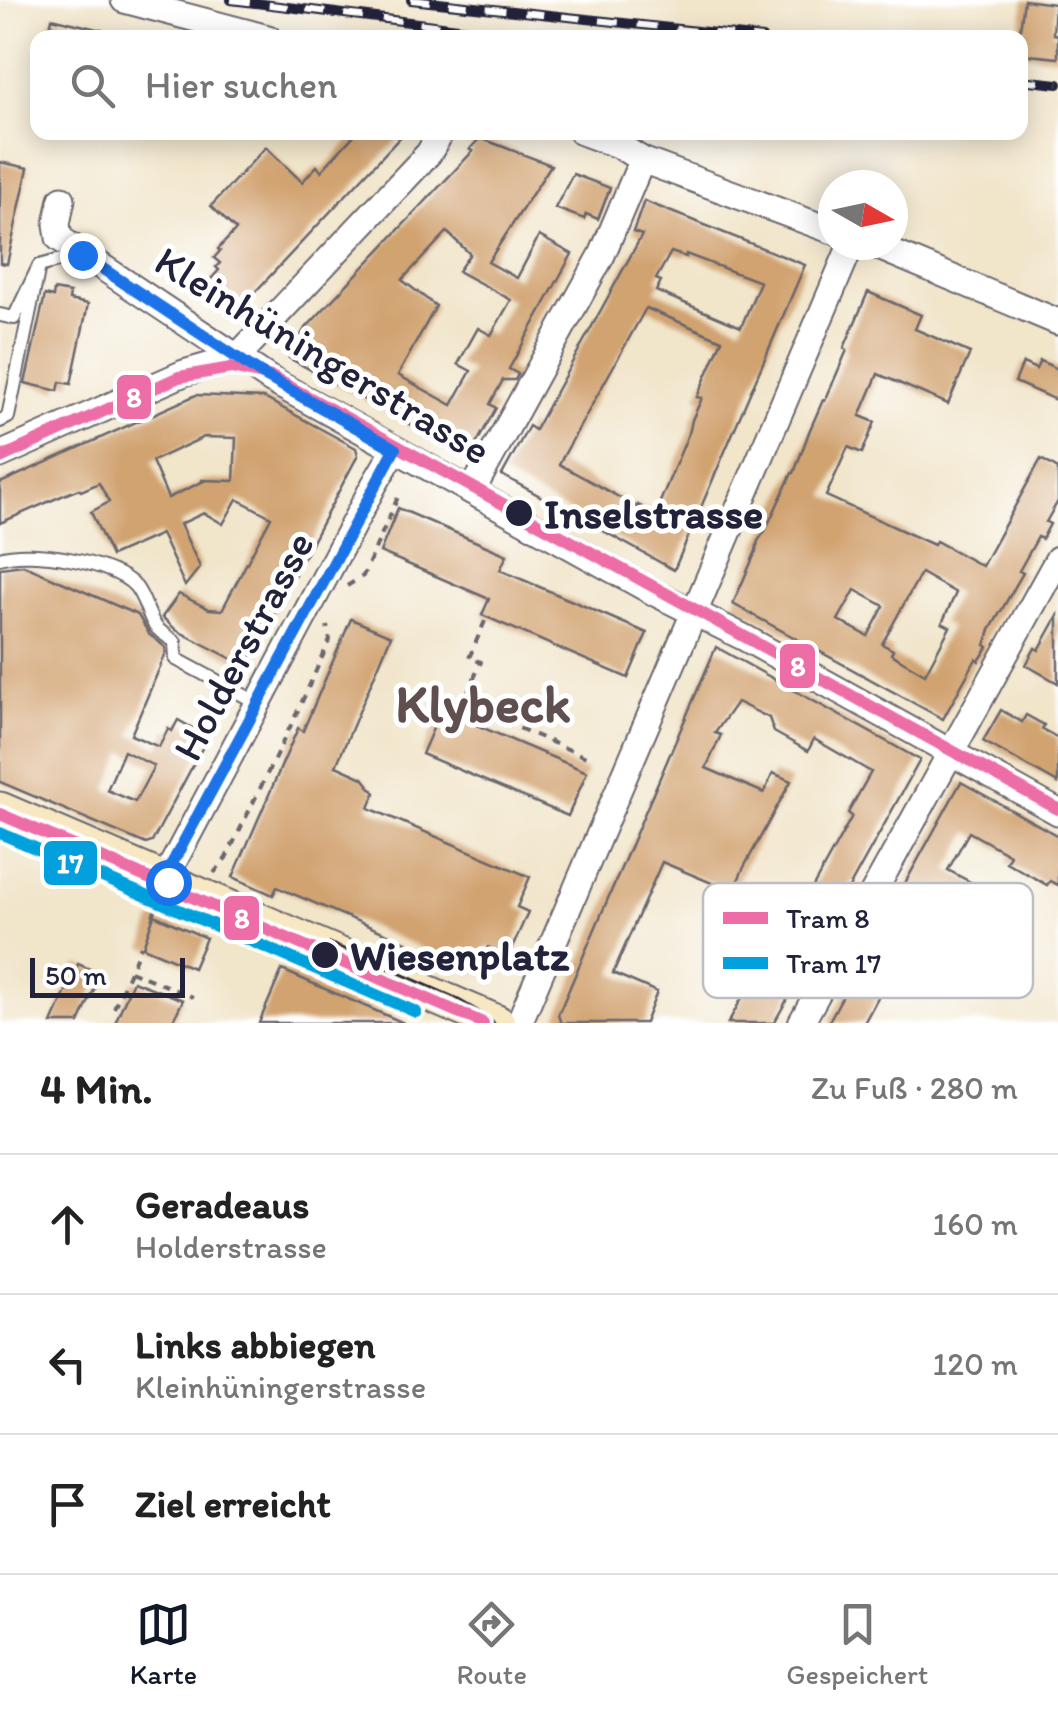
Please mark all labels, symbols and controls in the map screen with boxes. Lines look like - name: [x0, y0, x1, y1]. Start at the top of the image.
- search box: [30, 30, 1028, 140]
- icon: search: [65, 58, 120, 113]
- text: Hier suchen: [145, 62, 337, 108]
- north arrow: [818, 170, 908, 260]
- route end: [60, 233, 106, 279]
- street label: Kleinhüningerstrasse: [146, 235, 500, 475]
- line badge: 8: [115, 373, 153, 421]
- text: 8: [126, 380, 142, 414]
- place label: Inselstrasse: [544, 488, 763, 539]
- marker: Inselstrasse: [503, 497, 535, 529]
- street label: Holderstrasse: [161, 523, 325, 769]
- line badge: 8: [778, 642, 817, 690]
- text: 8: [790, 649, 806, 683]
- district label: Klybeck: [395, 673, 571, 735]
- line badge: 17: [42, 839, 99, 887]
- text: 17: [57, 846, 84, 880]
- route start: [146, 860, 192, 906]
- legend: [703, 883, 1033, 998]
- line badge: 8: [222, 894, 261, 942]
- text: 8: [234, 901, 250, 935]
- text: Tram 8: [786, 901, 870, 935]
- place label: Wiesenplatz: [350, 930, 570, 981]
- marker: Wiesenplatz: [309, 939, 341, 971]
- text: Tram 17: [786, 946, 881, 980]
- scale bar: [30, 953, 185, 998]
- text: 50 m: [45, 958, 107, 992]
- text: 4 Min.: [40, 1063, 153, 1114]
- text: Zu Fuß · 280 m: [811, 1069, 1018, 1107]
- text: Geradeaus: [135, 1182, 309, 1228]
- icon: ahead: [40, 1197, 95, 1252]
- text: 160 m: [932, 1205, 1018, 1243]
- text: Holderstrasse: [135, 1228, 327, 1266]
- text: Links abbiegen: [135, 1322, 375, 1368]
- icon: left: [40, 1337, 95, 1392]
- text: 120 m: [932, 1345, 1018, 1383]
- text: Kleinhüningerstrasse: [135, 1368, 426, 1406]
- icon: arrive: [40, 1477, 95, 1532]
- text: Ziel erreicht: [135, 1481, 331, 1527]
- tab: Karte: [130, 1597, 197, 1691]
- tab: Route: [456, 1597, 527, 1691]
- tab: Gespeichert: [786, 1597, 928, 1691]

